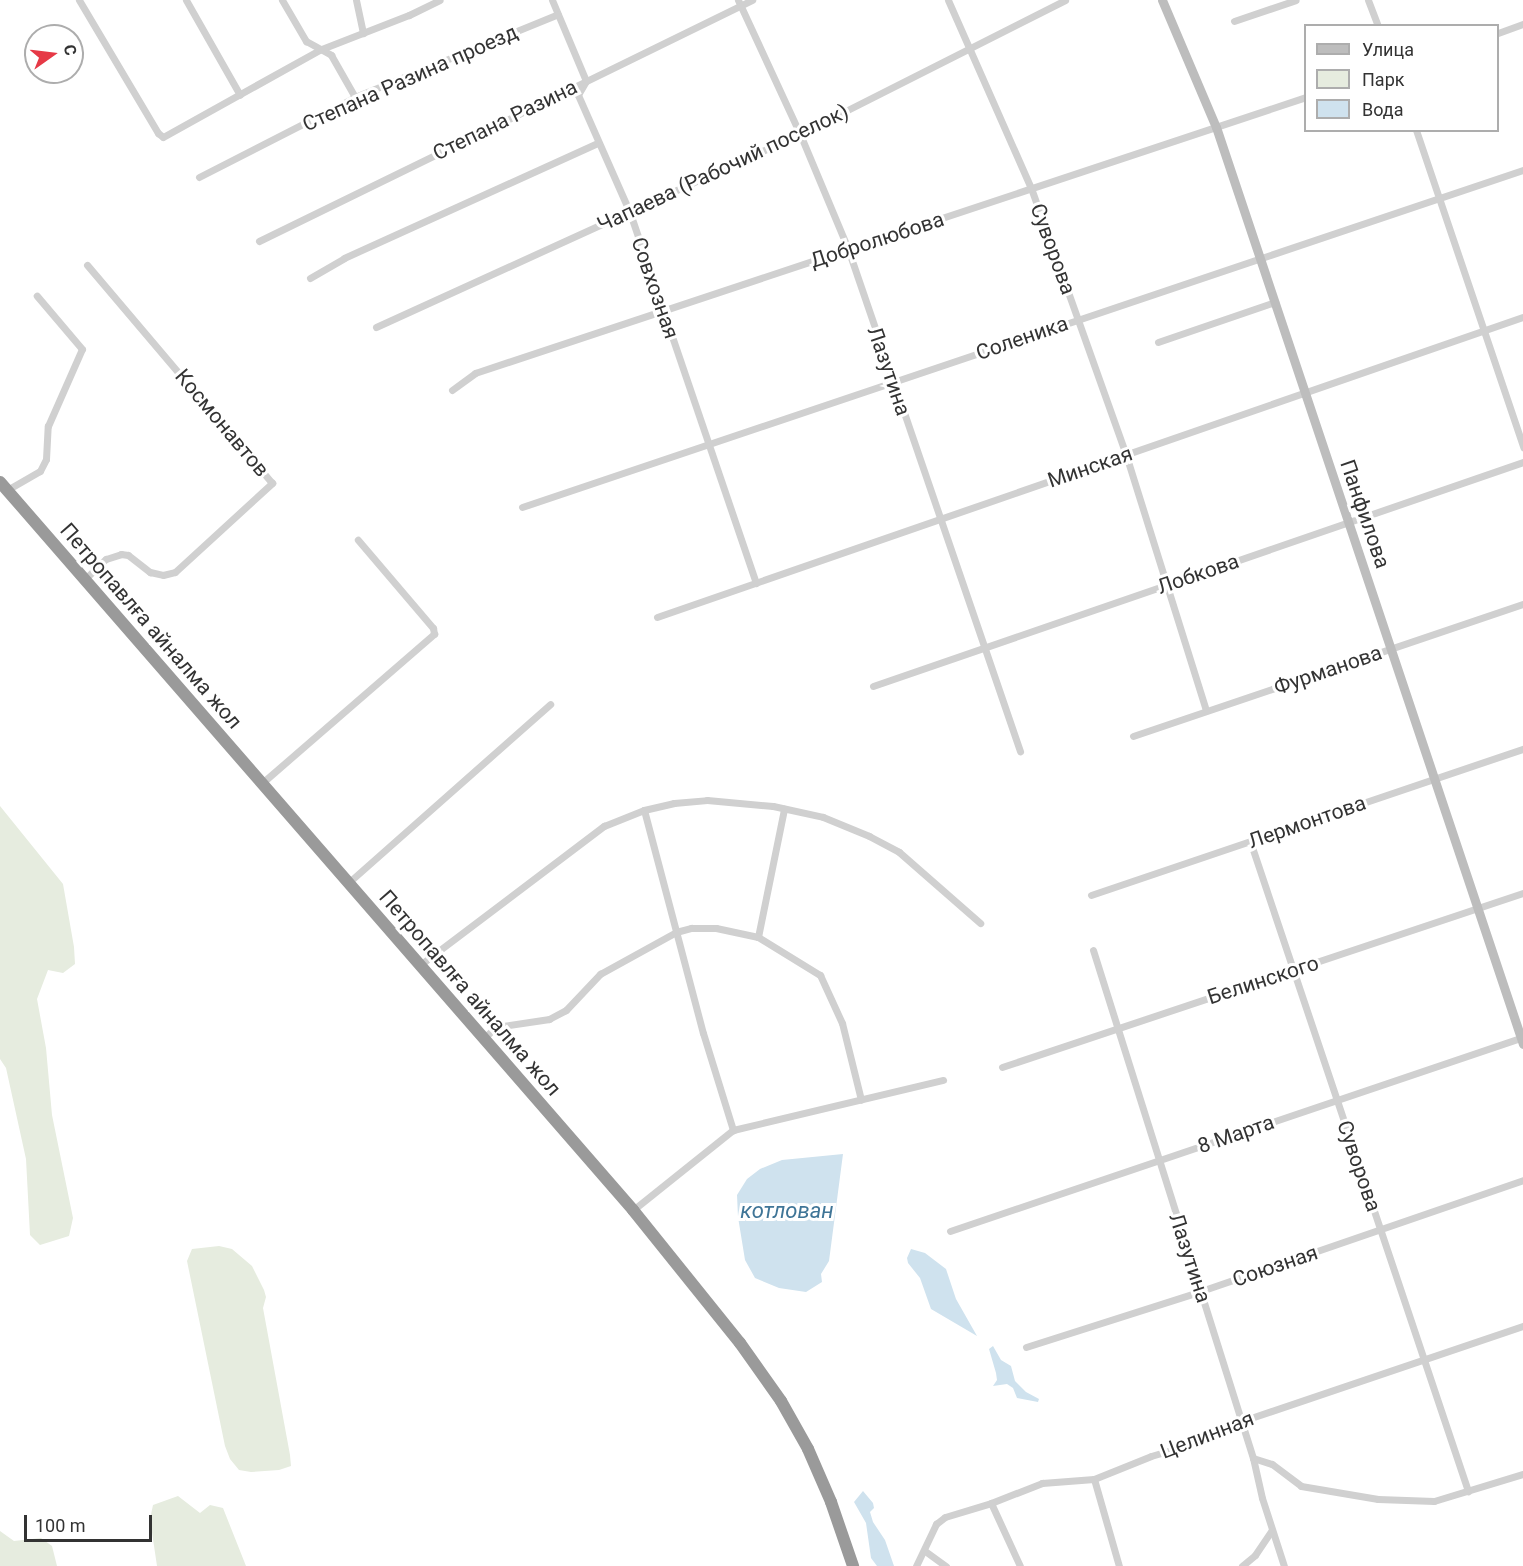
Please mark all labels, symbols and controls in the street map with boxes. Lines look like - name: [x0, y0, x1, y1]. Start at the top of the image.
- street label: Степана Разина проезд: [299, 19, 521, 137]
- north arrow: [24, 24, 84, 84]
- legend: [1304, 24, 1499, 132]
- text: Улица: [1362, 39, 1414, 60]
- text: С: [60, 43, 80, 57]
- text: Парк: [1362, 69, 1404, 90]
- street label: Степана Разина: [429, 74, 581, 166]
- street label: Чапаева (Рабочий поселок): [593, 99, 853, 237]
- text: Вода: [1362, 99, 1404, 120]
- street label: Суворова: [1025, 200, 1081, 298]
- street label: Добролюбова: [807, 207, 947, 273]
- street label: Совхозная: [626, 234, 684, 342]
- street label: Соленика: [973, 310, 1071, 366]
- street label: Лазутина: [862, 323, 916, 419]
- street label: Космонавтов: [170, 364, 274, 482]
- street label: Минская: [1044, 441, 1136, 493]
- street label: Панфилова: [1335, 456, 1395, 572]
- street label: Петропавлға айналма жол: [55, 518, 247, 734]
- street label: Лобкова: [1154, 548, 1242, 600]
- street label: Фурманова: [1271, 640, 1385, 700]
- street label: Лермонтова: [1245, 790, 1369, 854]
- street label: Петропавлға айналма жол: [374, 885, 566, 1101]
- street label: Белинского: [1204, 950, 1322, 1010]
- street label: 8 Марта: [1195, 1109, 1277, 1159]
- street label: Суворова: [1332, 1117, 1386, 1215]
- water label: котлован: [740, 1198, 834, 1224]
- street label: Лазутина: [1164, 1210, 1216, 1306]
- street label: Союзная: [1229, 1240, 1321, 1292]
- street label: Целинная: [1157, 1406, 1257, 1464]
- scale bar: [27, 1503, 154, 1541]
- text: 100 m: [35, 1515, 86, 1536]

